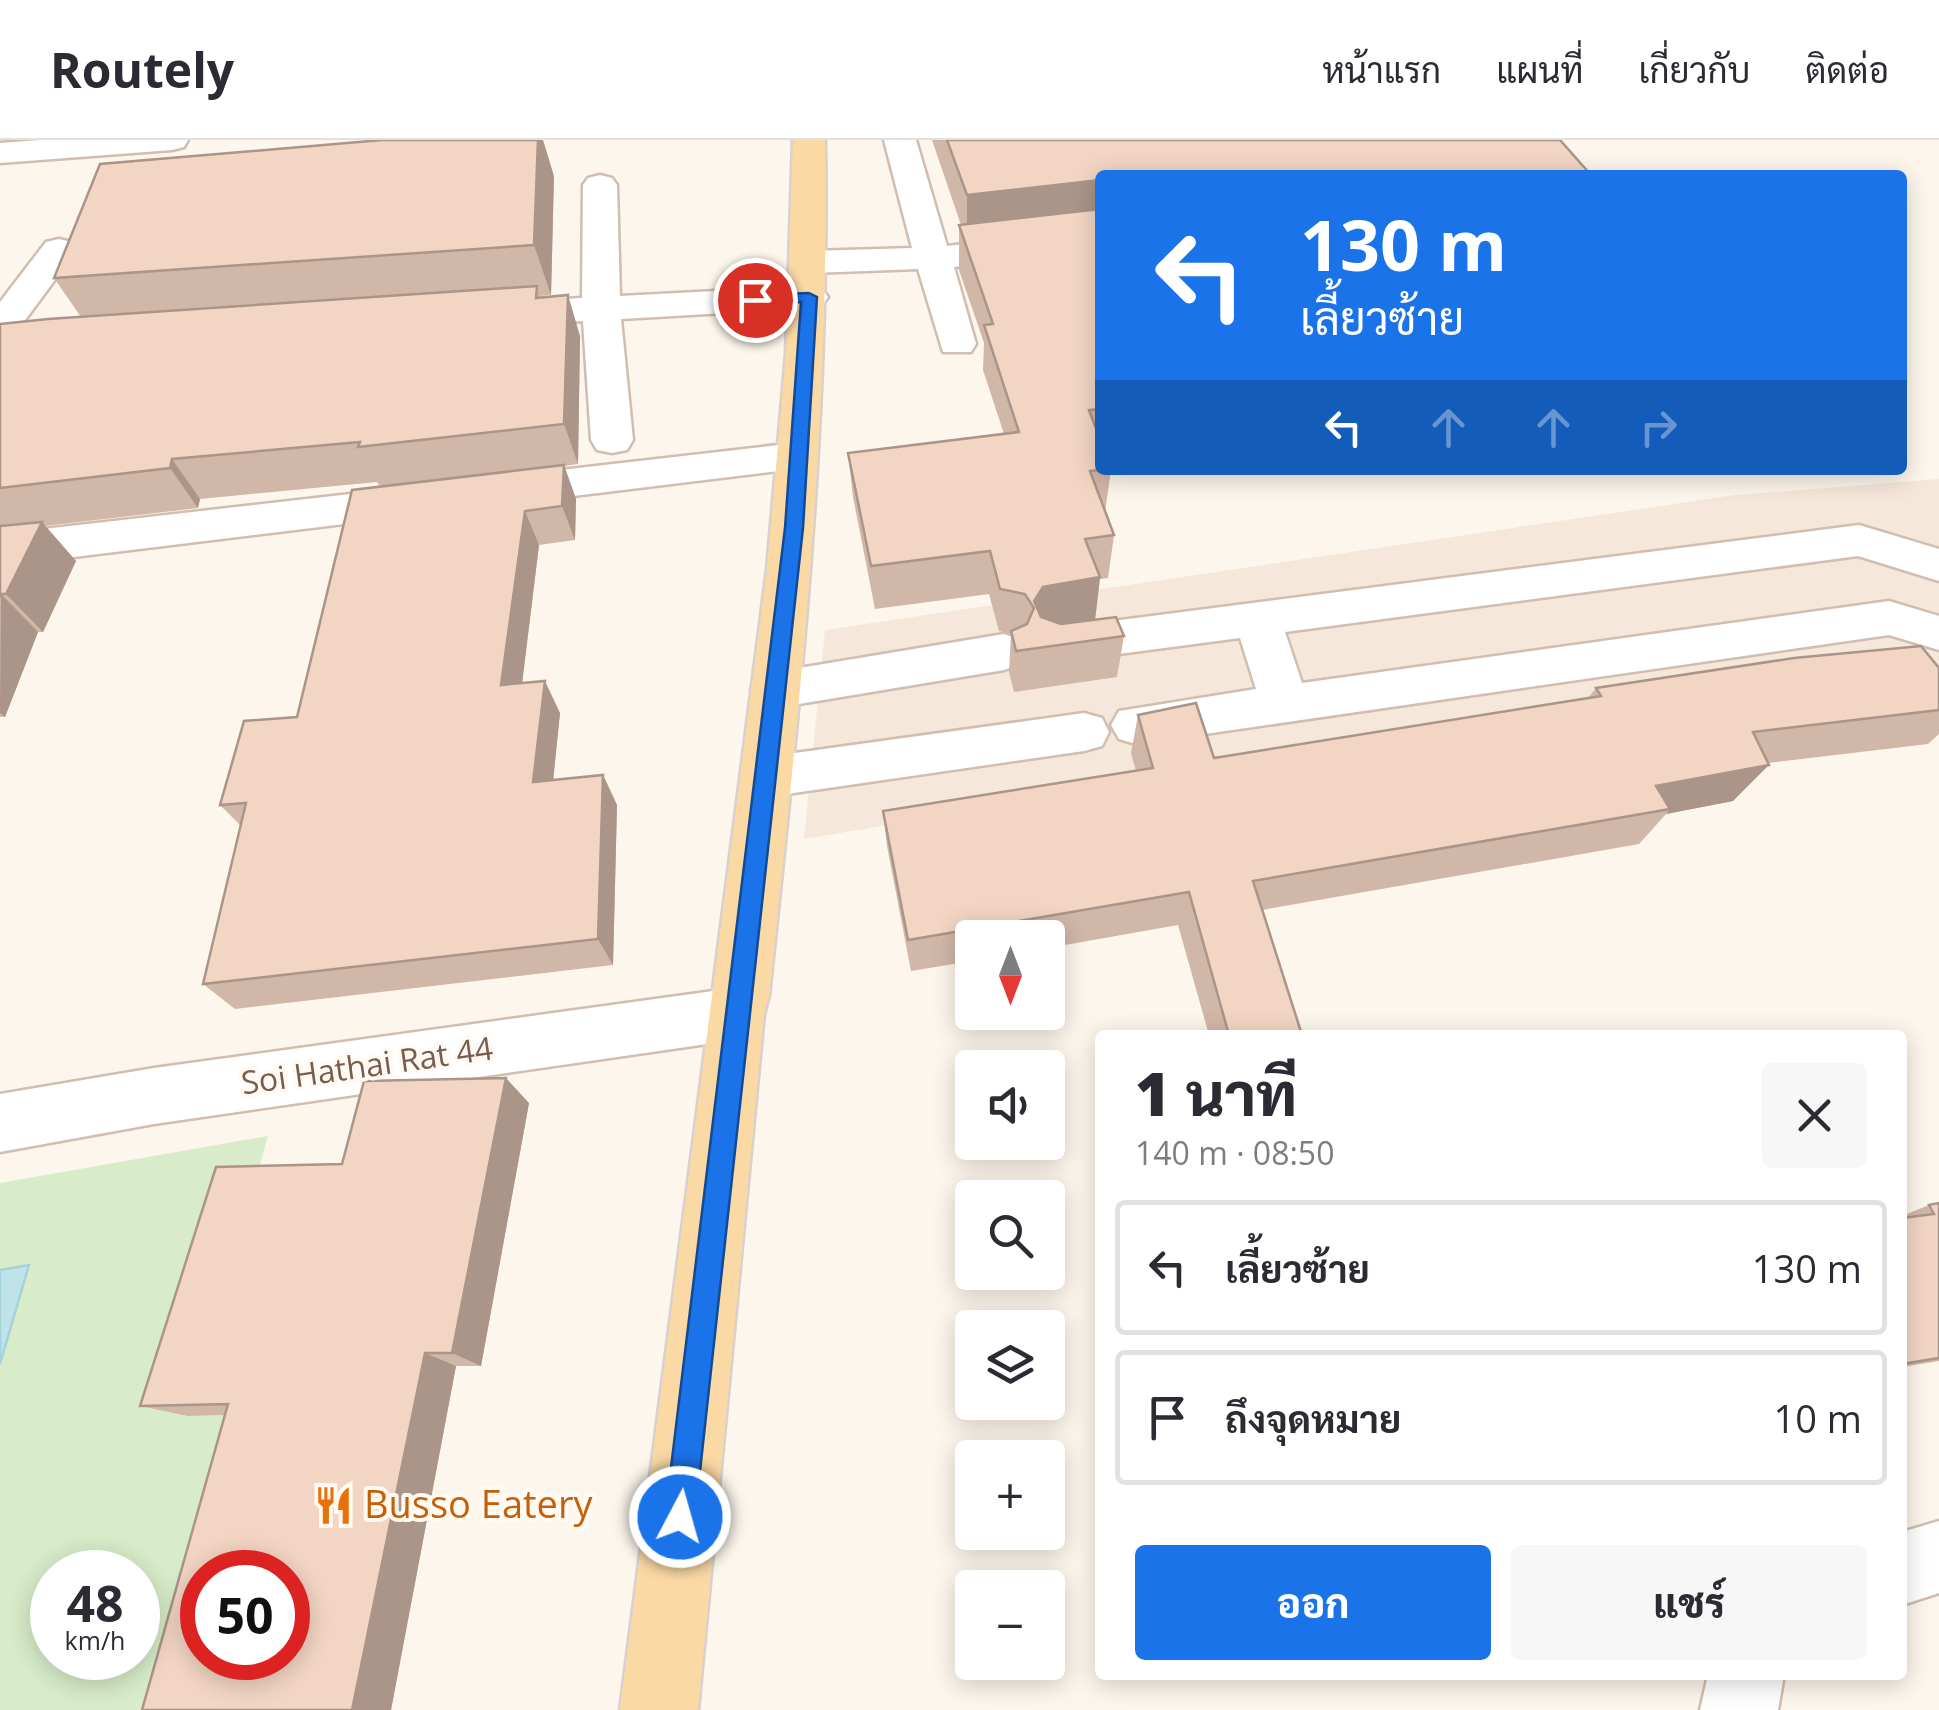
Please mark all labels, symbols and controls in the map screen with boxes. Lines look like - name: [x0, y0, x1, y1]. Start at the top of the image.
- text: Routely: [50, 37, 234, 102]
- text: หน้าแรก: [1322, 46, 1441, 93]
- text: แผนที่: [1496, 46, 1584, 93]
- text: เกี่ยวกับ: [1639, 46, 1750, 93]
- text: ติดต่อ: [1805, 46, 1889, 93]
- text: 130 m: [1300, 196, 1507, 292]
- icon: left: [1135, 210, 1265, 340]
- pin: [713, 258, 798, 343]
- icon: arrive: [728, 273, 783, 328]
- text: เลี้ยวซ้าย: [1300, 287, 1464, 348]
- icon: left: [1316, 400, 1371, 455]
- icon: ahead: [1421, 400, 1476, 455]
- icon: ahead: [1526, 400, 1581, 455]
- icon: right: [1631, 400, 1686, 455]
- north arrow: [955, 920, 1065, 1030]
- map controls: [955, 920, 1065, 1680]
- street label: Soi Hathai Rat 44: [238, 1026, 495, 1103]
- button: sound: [955, 1050, 1065, 1160]
- text: 1 นาที: [1135, 1052, 1297, 1134]
- button: close: [1762, 1063, 1867, 1168]
- text: 140 m · 08:50: [1135, 1131, 1334, 1174]
- button: search: [955, 1180, 1065, 1290]
- icon: left: [1140, 1240, 1195, 1295]
- text: เลี้ยวซ้าย: [1225, 1242, 1370, 1294]
- text: 130 m: [1752, 1242, 1862, 1294]
- button: layers: [955, 1310, 1065, 1420]
- icon: arrive: [1140, 1390, 1195, 1445]
- text: ถึงจุดหมาย: [1225, 1392, 1401, 1444]
- text: 10 m: [1773, 1392, 1862, 1444]
- button: +: [955, 1440, 1065, 1550]
- position arrow: [628, 1465, 732, 1569]
- place label: Busso Eatery: [364, 1477, 593, 1529]
- restaurant icon: Busso Eatery: [313, 1484, 355, 1526]
- button: ออก: [1135, 1545, 1491, 1660]
- button: แชร์: [1511, 1545, 1867, 1660]
- speed limit sign: 50: [180, 1550, 310, 1680]
- text: 48: [66, 1569, 124, 1637]
- button: −: [955, 1570, 1065, 1680]
- text: km/h: [65, 1623, 125, 1657]

